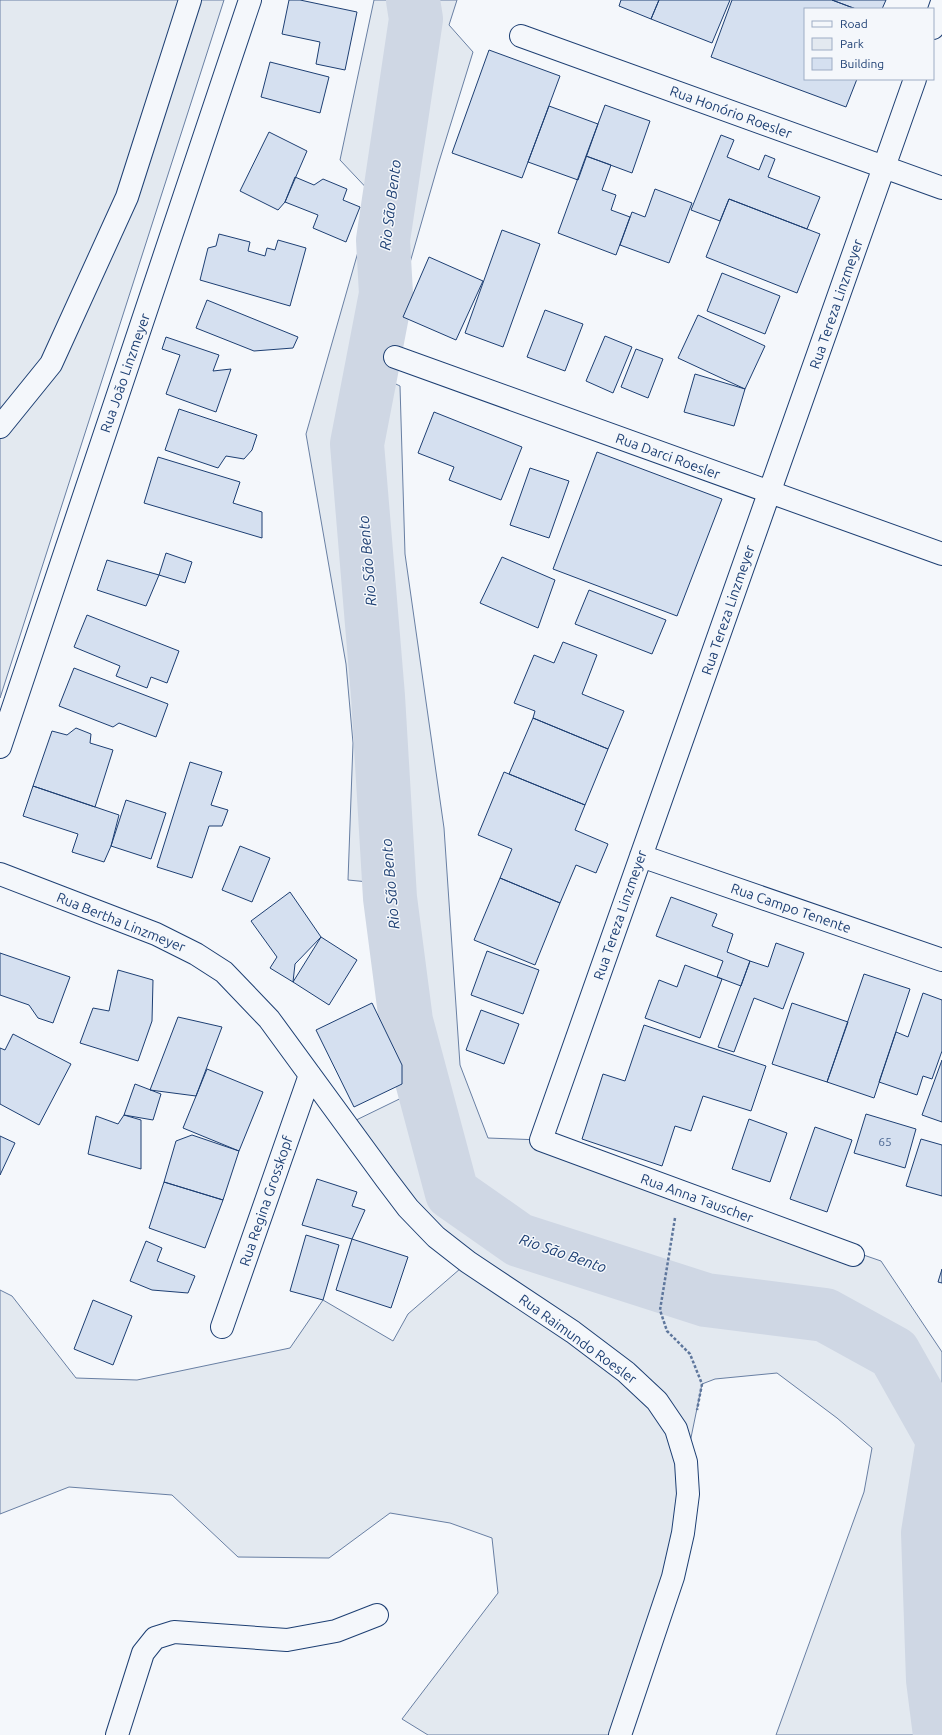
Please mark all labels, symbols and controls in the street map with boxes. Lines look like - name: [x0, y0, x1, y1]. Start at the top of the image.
- legend: [804, 8, 934, 80]
- text: Road: [840, 17, 868, 30]
- text: Park: [840, 37, 864, 50]
- text: Building: [840, 57, 884, 70]
- street label: Rua Honório Roesler: [668, 82, 795, 142]
- water label: Rio São Bento: [376, 159, 404, 251]
- street label: Rua Tereza Linzmeyer: [806, 236, 866, 371]
- street label: Rua João Linzmeyer: [97, 311, 153, 435]
- street label: Rua Darci Roesler: [614, 430, 723, 483]
- water label: Rio São Bento: [355, 515, 379, 607]
- street label: Rua Tereza Linzmeyer: [698, 542, 758, 677]
- water label: Rio São Bento: [378, 838, 402, 930]
- street label: Rua Tereza Linzmeyer: [590, 847, 650, 982]
- street label: Rua Campo Tenente: [729, 880, 853, 936]
- street label: Rua Bertha Linzmeyer: [54, 889, 188, 955]
- street label: Rua Regina Grosskopf: [236, 1133, 296, 1268]
- house number: 65: [878, 1135, 892, 1148]
- street label: Rua Anna Tauscher: [639, 1170, 756, 1226]
- water label: Rio São Bento: [517, 1230, 609, 1276]
- street label: Rua Raimundo Roesler: [516, 1291, 640, 1387]

